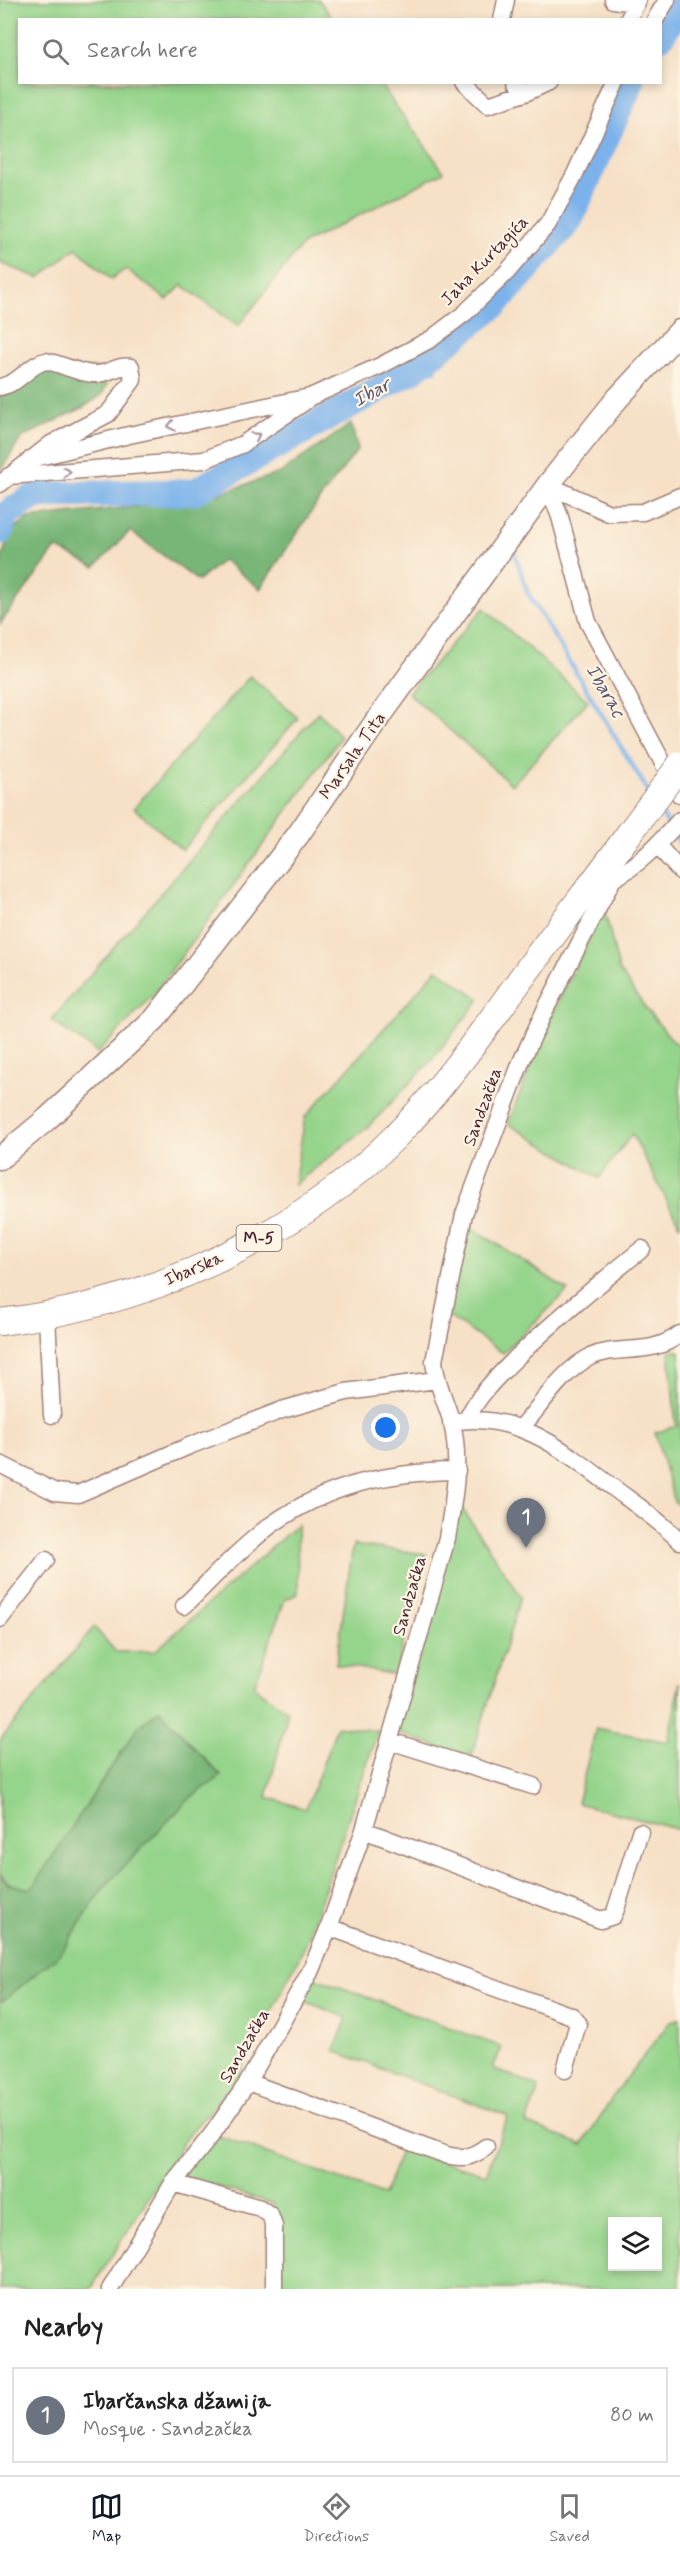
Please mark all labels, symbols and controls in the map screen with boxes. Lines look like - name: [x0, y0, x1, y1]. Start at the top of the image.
- search box: [18, 18, 662, 84]
- icon: search: [39, 35, 72, 68]
- text: Search here: [87, 37, 198, 65]
- street label: Jaha Kurtagića: [436, 211, 535, 312]
- water label: Ibar: [349, 371, 398, 414]
- one-way arrow: [166, 419, 176, 432]
- one-way arrow: [250, 431, 260, 443]
- one-way arrow: [63, 466, 72, 479]
- water label: Ibarac: [579, 659, 633, 725]
- street label: Marsala Tita: [314, 707, 392, 805]
- street label: Sandzačka: [458, 1064, 508, 1150]
- road number: M-5: [236, 1225, 282, 1251]
- street label: Ibarska: [161, 1246, 227, 1292]
- your location: [371, 1413, 400, 1442]
- pin: 1: [506, 1498, 546, 1548]
- street label: Sandzačka: [387, 1553, 433, 1639]
- street label: Sandzačka: [214, 2004, 276, 2088]
- map controls: [608, 2217, 662, 2271]
- button: layers: [608, 2217, 662, 2271]
- text: Nearby: [24, 2311, 103, 2345]
- text: Ibarčanska džamija: [83, 2388, 271, 2416]
- text: 1: [41, 2402, 50, 2429]
- text: 80 m: [610, 2402, 654, 2429]
- text: Mosque · Sandzačka: [83, 2416, 253, 2443]
- tab: Map: [90, 2490, 123, 2547]
- tab: Directions: [303, 2490, 369, 2547]
- tab: Saved: [549, 2490, 590, 2547]

